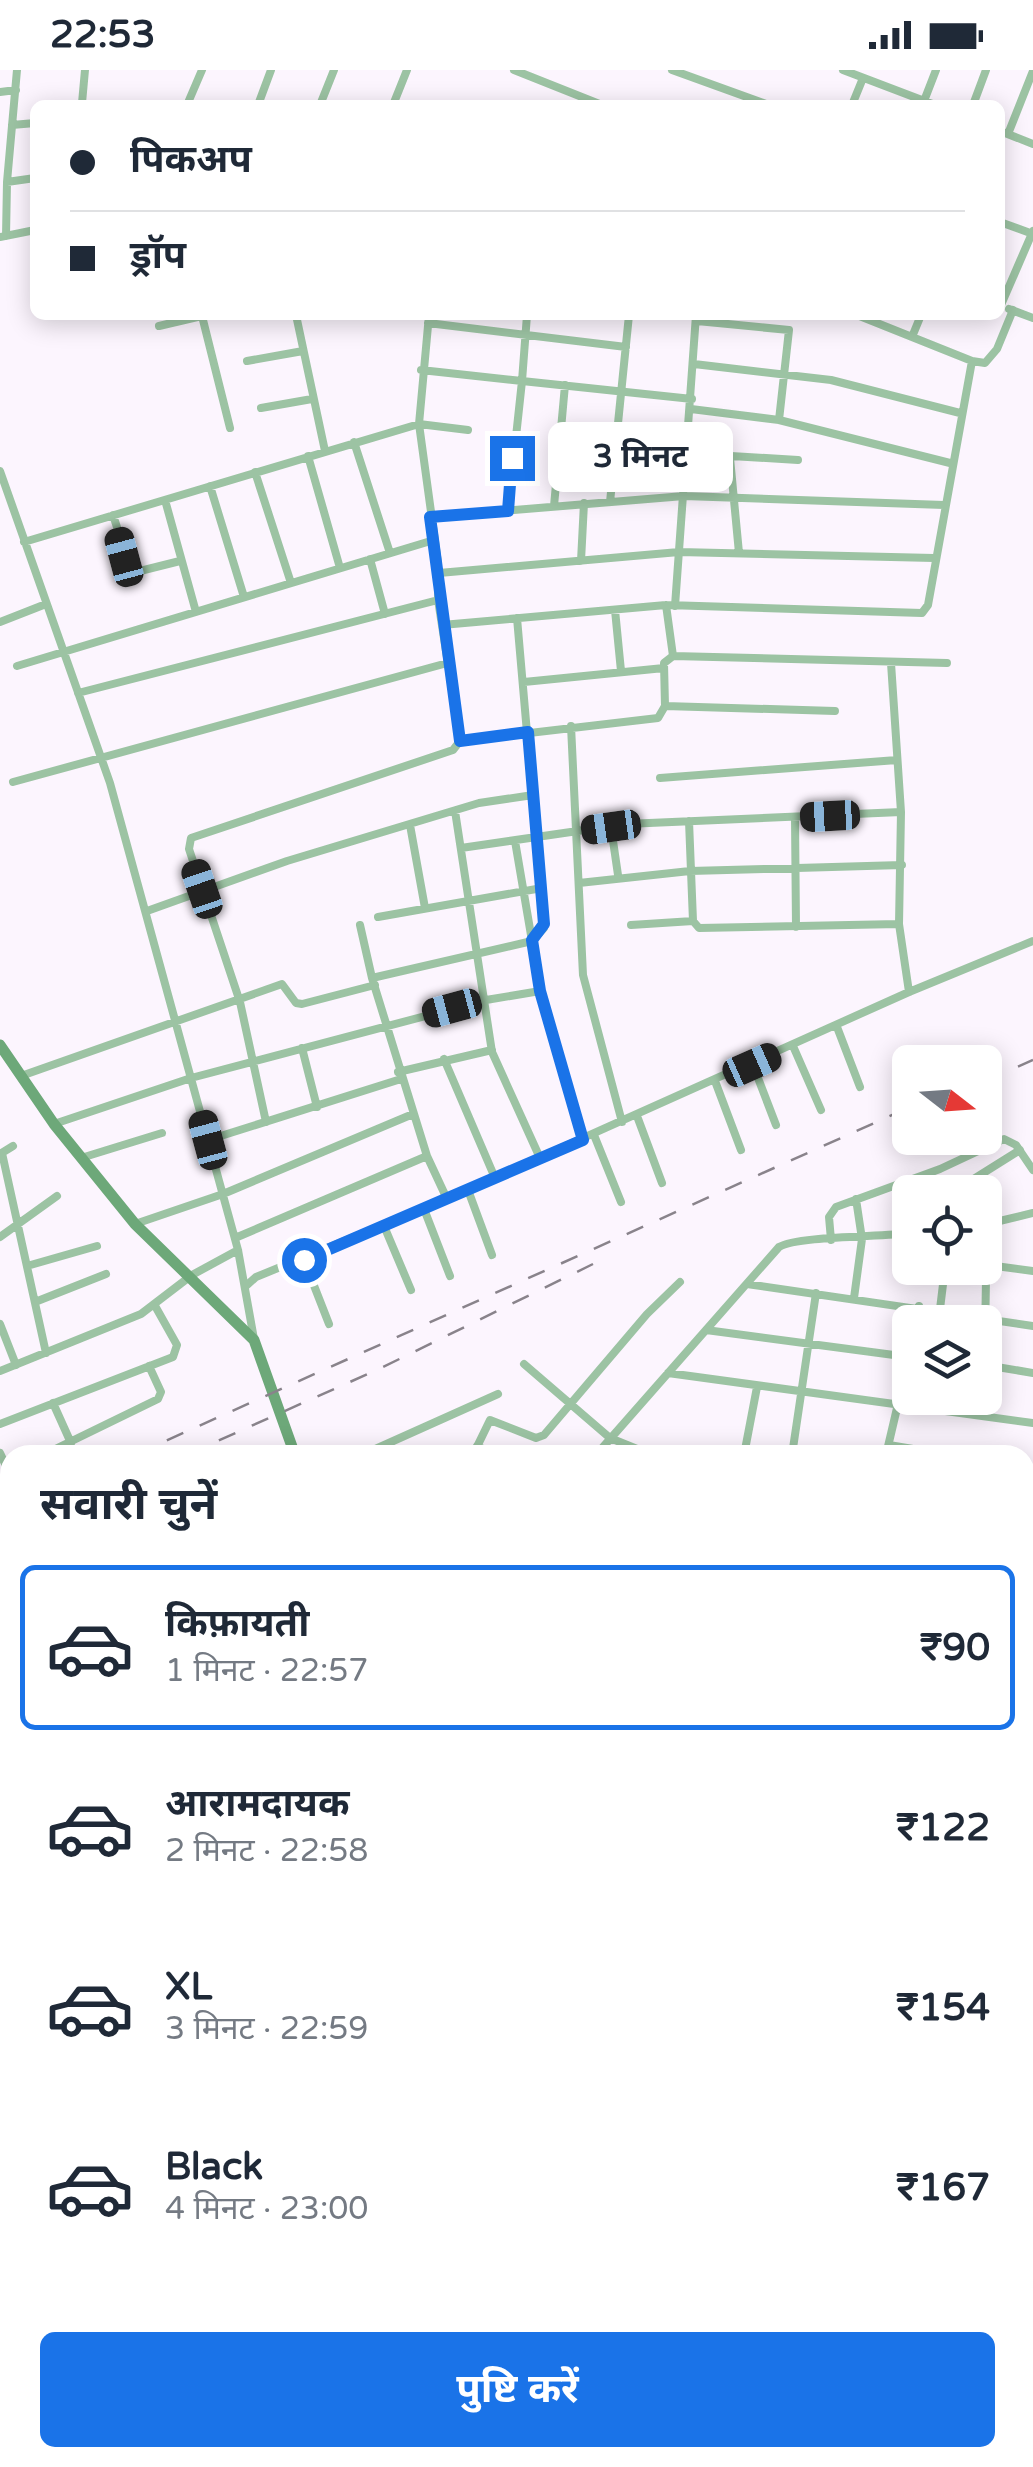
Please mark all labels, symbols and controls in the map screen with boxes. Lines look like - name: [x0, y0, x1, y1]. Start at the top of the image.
- text: 22:53: [50, 12, 155, 58]
- text: पिकअप: [130, 137, 252, 183]
- text: ड्रॉप: [130, 233, 186, 279]
- callout: 3 मिनट: [547, 423, 732, 493]
- route end: [490, 436, 535, 481]
- text: 3 मिनट: [593, 438, 688, 476]
- car: [102, 524, 146, 590]
- car: [799, 799, 861, 833]
- car: [579, 808, 643, 846]
- car: [178, 856, 226, 922]
- car: [419, 986, 485, 1030]
- car: [718, 1039, 786, 1091]
- north arrow: [892, 1045, 1002, 1155]
- map controls: [892, 1045, 1002, 1415]
- car: [186, 1107, 230, 1173]
- button: locate: [892, 1175, 1002, 1285]
- route start: [282, 1238, 327, 1283]
- button: layers: [892, 1305, 1002, 1415]
- text: सवारी चुनें: [40, 1478, 217, 1532]
- text: किफ़ायती: [165, 1601, 309, 1647]
- icon: car: [45, 1603, 135, 1693]
- text: ₹90: [920, 1625, 990, 1671]
- text: 1 मिनट · 22:57: [165, 1652, 368, 1690]
- text: आरामदायक: [165, 1781, 349, 1827]
- icon: car: [45, 1783, 135, 1873]
- text: ₹122: [896, 1805, 990, 1851]
- text: 2 मिनट · 22:58: [165, 1832, 368, 1870]
- icon: car: [45, 1963, 135, 2053]
- text: XL: [165, 1964, 212, 2010]
- text: ₹154: [896, 1985, 990, 2031]
- text: 3 मिनट · 22:59: [165, 2010, 368, 2048]
- icon: car: [45, 2143, 135, 2233]
- text: Black: [165, 2144, 263, 2190]
- text: ₹167: [896, 2165, 990, 2211]
- text: 4 मिनट · 23:00: [165, 2190, 368, 2228]
- button: पुष्टि करें: [40, 2332, 995, 2447]

